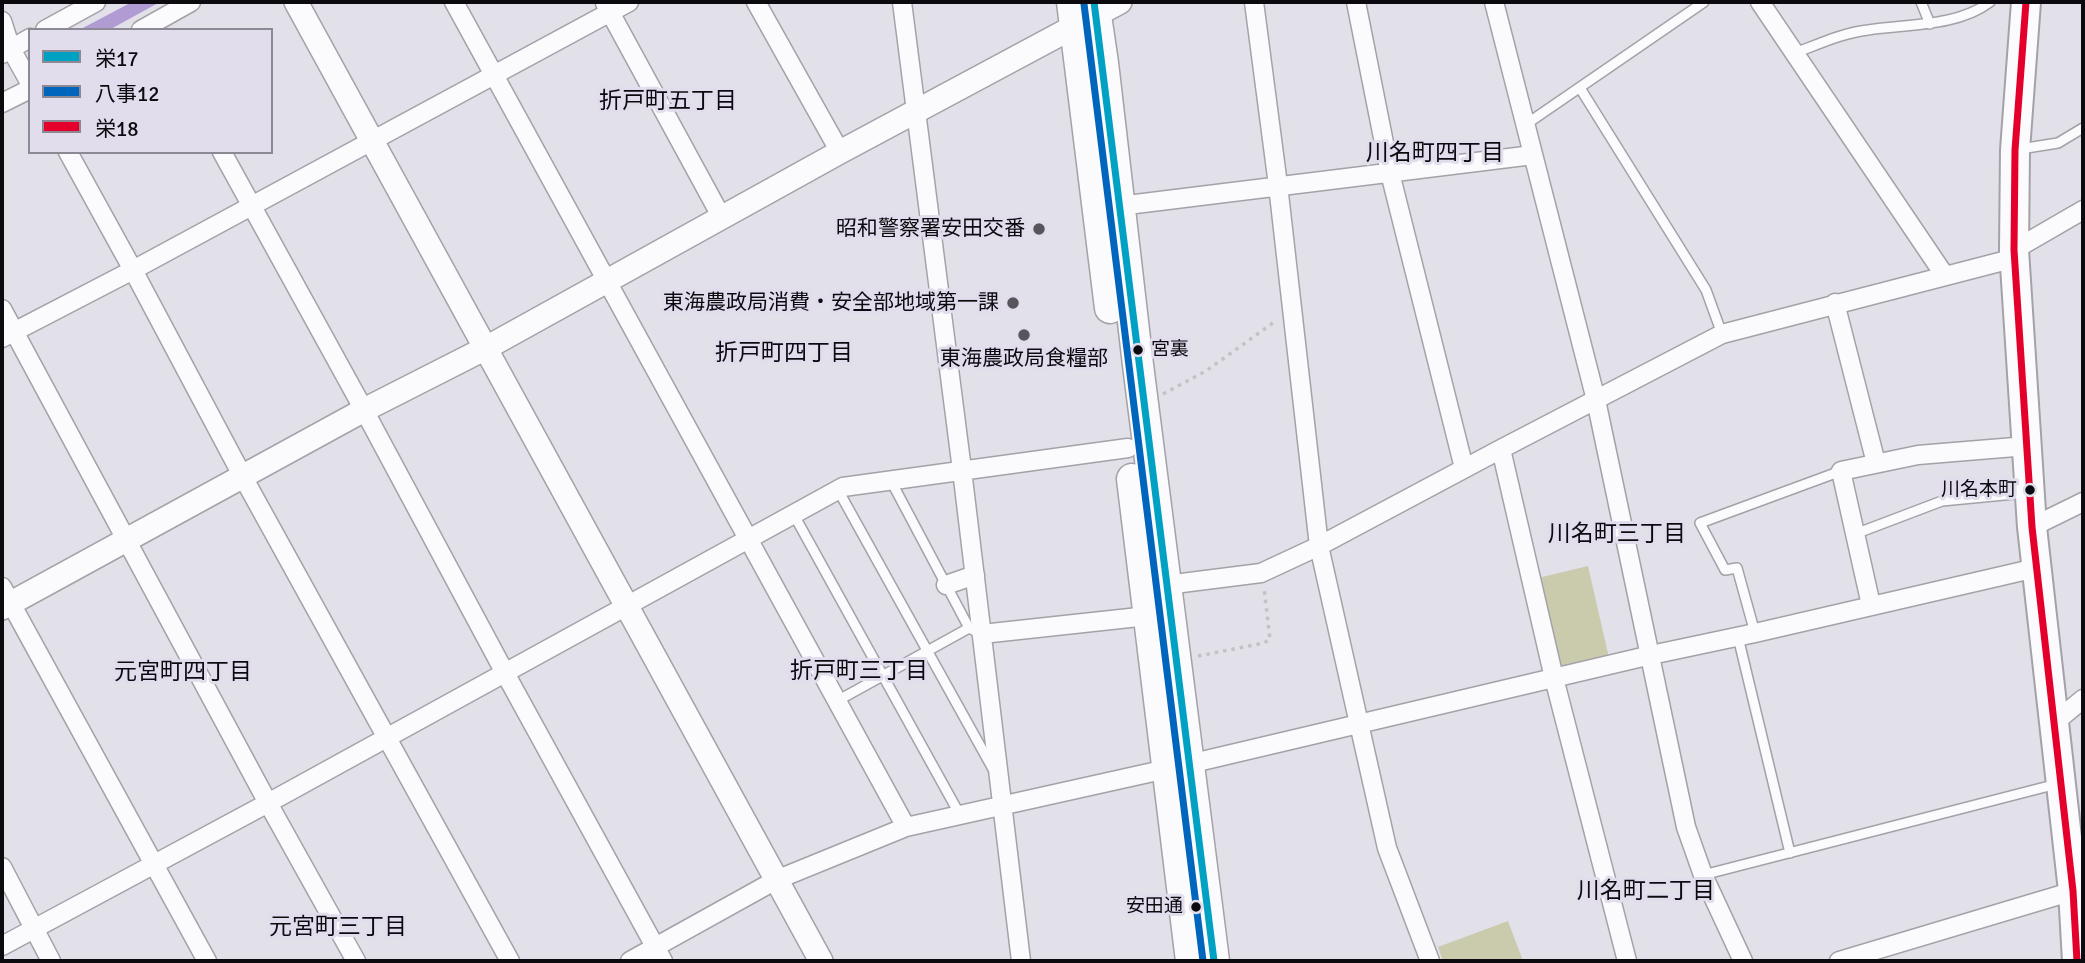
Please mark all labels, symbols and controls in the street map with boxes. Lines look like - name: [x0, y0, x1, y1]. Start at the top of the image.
- legend: [28, 28, 273, 154]
- text: 栄17: [95, 46, 139, 72]
- text: 八事12: [95, 81, 160, 107]
- district label: 折戸町五丁目: [599, 88, 737, 116]
- text: 栄18: [95, 116, 139, 142]
- district label: 川名町四丁目: [1366, 140, 1504, 168]
- place label: 昭和警察署安田交番: [836, 216, 1025, 242]
- marker: 昭和警察署安田交番: [1031, 221, 1047, 237]
- place label: 東海農政局消費・安全部地域第一課: [663, 290, 999, 316]
- marker: 東海農政局消費・安全部地域第一課: [1005, 295, 1021, 311]
- marker: 東海農政局食糧部: [1016, 327, 1032, 343]
- place label: 宮裏: [1151, 339, 1189, 361]
- district label: 折戸町四丁目: [715, 340, 853, 368]
- marker: 宮裏: [1131, 343, 1145, 357]
- place label: 東海農政局食糧部: [940, 346, 1108, 372]
- place label: 川名本町: [1941, 479, 2017, 501]
- marker: 川名本町: [2023, 483, 2037, 497]
- district label: 川名町三丁目: [1548, 521, 1686, 549]
- district label: 折戸町三丁目: [790, 658, 928, 686]
- district label: 元宮町四丁目: [114, 659, 252, 687]
- district label: 川名町二丁目: [1577, 878, 1715, 906]
- place label: 安田通: [1126, 896, 1183, 918]
- marker: 安田通: [1189, 900, 1203, 914]
- district label: 元宮町三丁目: [269, 914, 407, 942]

